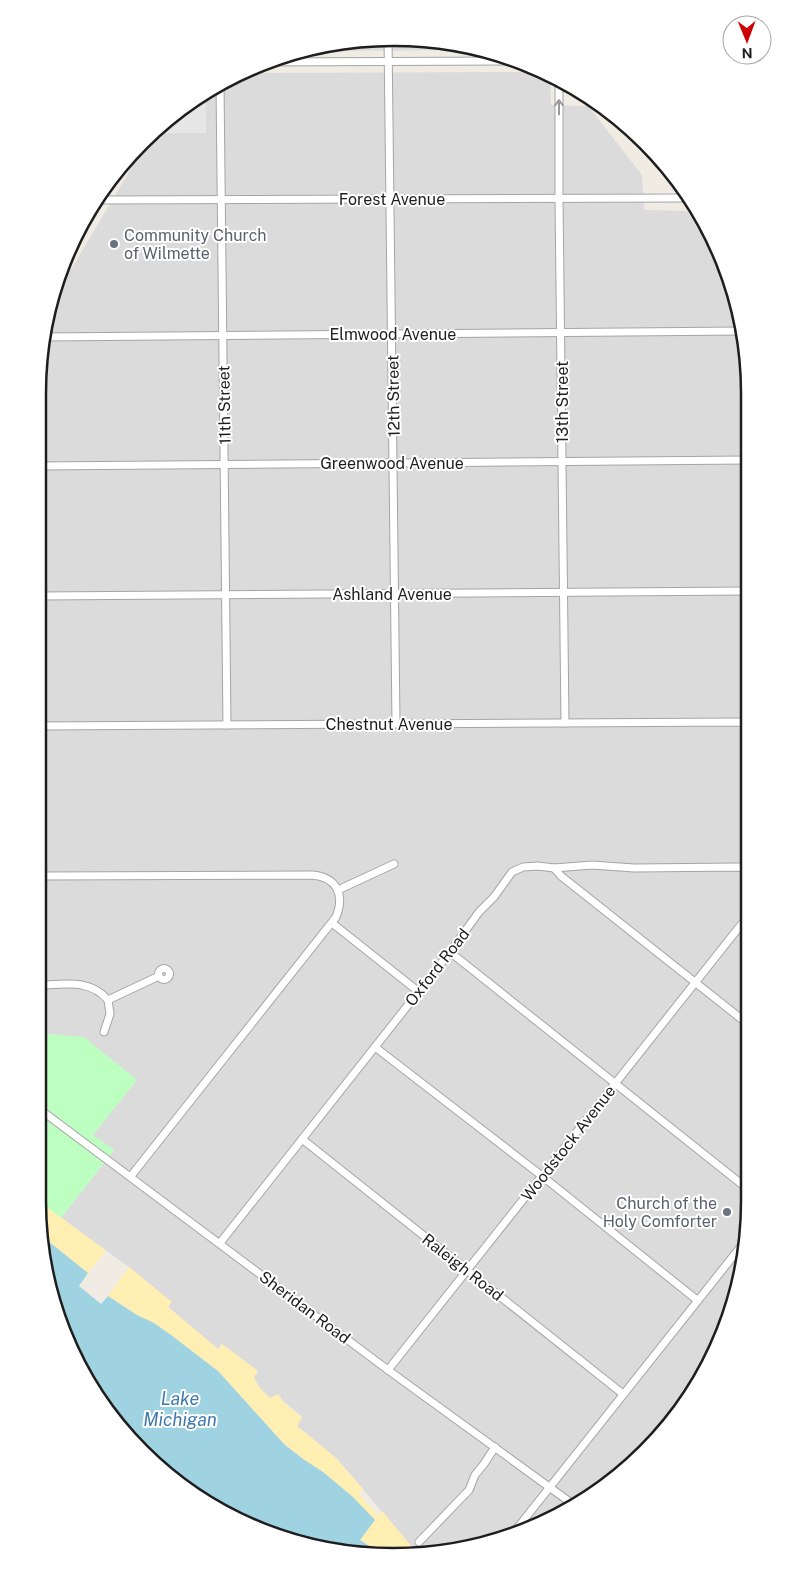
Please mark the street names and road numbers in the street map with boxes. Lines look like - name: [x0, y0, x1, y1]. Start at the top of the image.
- street label: Forest Avenue: [339, 190, 445, 209]
- street label: Elmwood Avenue: [330, 325, 456, 344]
- street label: 12th Street: [383, 355, 404, 437]
- street label: 13th Street: [553, 361, 572, 443]
- street label: 11th Street: [214, 365, 235, 445]
- street label: Greenwood Avenue: [320, 454, 464, 473]
- street label: Ashland Avenue: [332, 585, 452, 604]
- street label: Chestnut Avenue: [326, 715, 452, 734]
- street label: Oxford Road: [401, 925, 474, 1010]
- street label: Woodstock Avenue: [517, 1082, 619, 1205]
- street label: Raleigh Road: [418, 1230, 507, 1305]
- street label: Sheridan Road: [256, 1267, 354, 1348]

